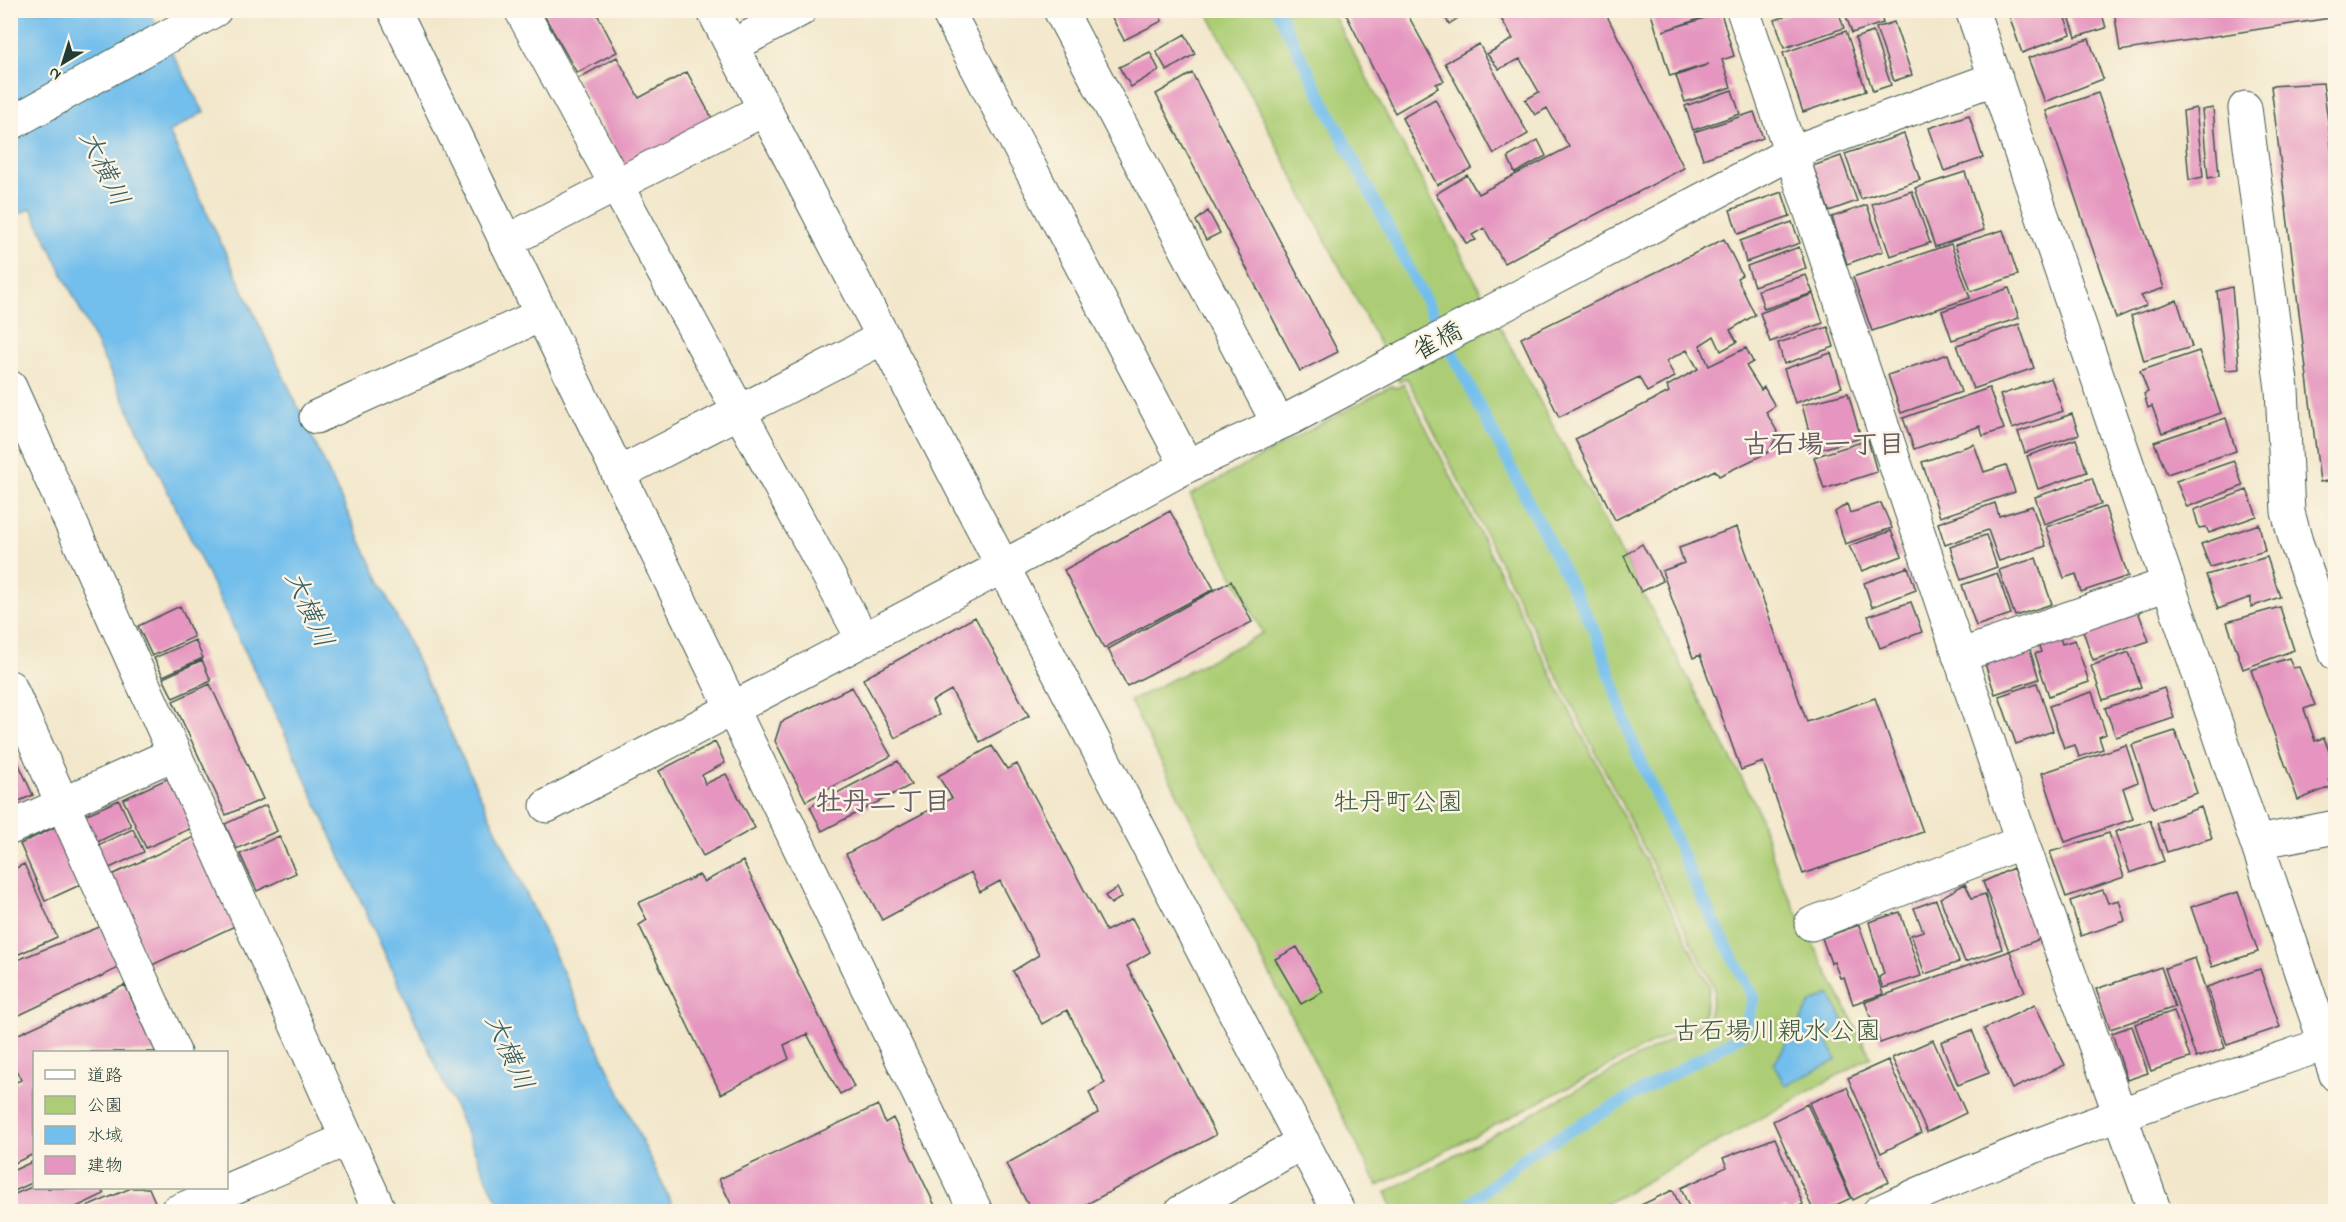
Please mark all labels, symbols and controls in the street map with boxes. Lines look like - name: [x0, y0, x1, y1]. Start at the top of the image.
- north arrow: [33, 33, 93, 93]
- text: N: [43, 60, 67, 86]
- water label: 大横川: [67, 124, 138, 214]
- street label: 雀橋: [1407, 314, 1470, 372]
- district label: 古石場一丁目: [1743, 427, 1905, 466]
- water label: 大横川: [273, 565, 342, 655]
- district label: 牡丹二丁目: [816, 784, 951, 823]
- park label: 牡丹町公園: [1333, 785, 1463, 823]
- water label: 大横川: [473, 1008, 542, 1098]
- park label: 古石場川親水公園: [1673, 1014, 1881, 1052]
- legend: [33, 1051, 228, 1189]
- text: 道路: [87, 1064, 123, 1090]
- text: 公園: [87, 1094, 123, 1120]
- text: 水域: [87, 1124, 123, 1150]
- text: 建物: [87, 1154, 123, 1180]

